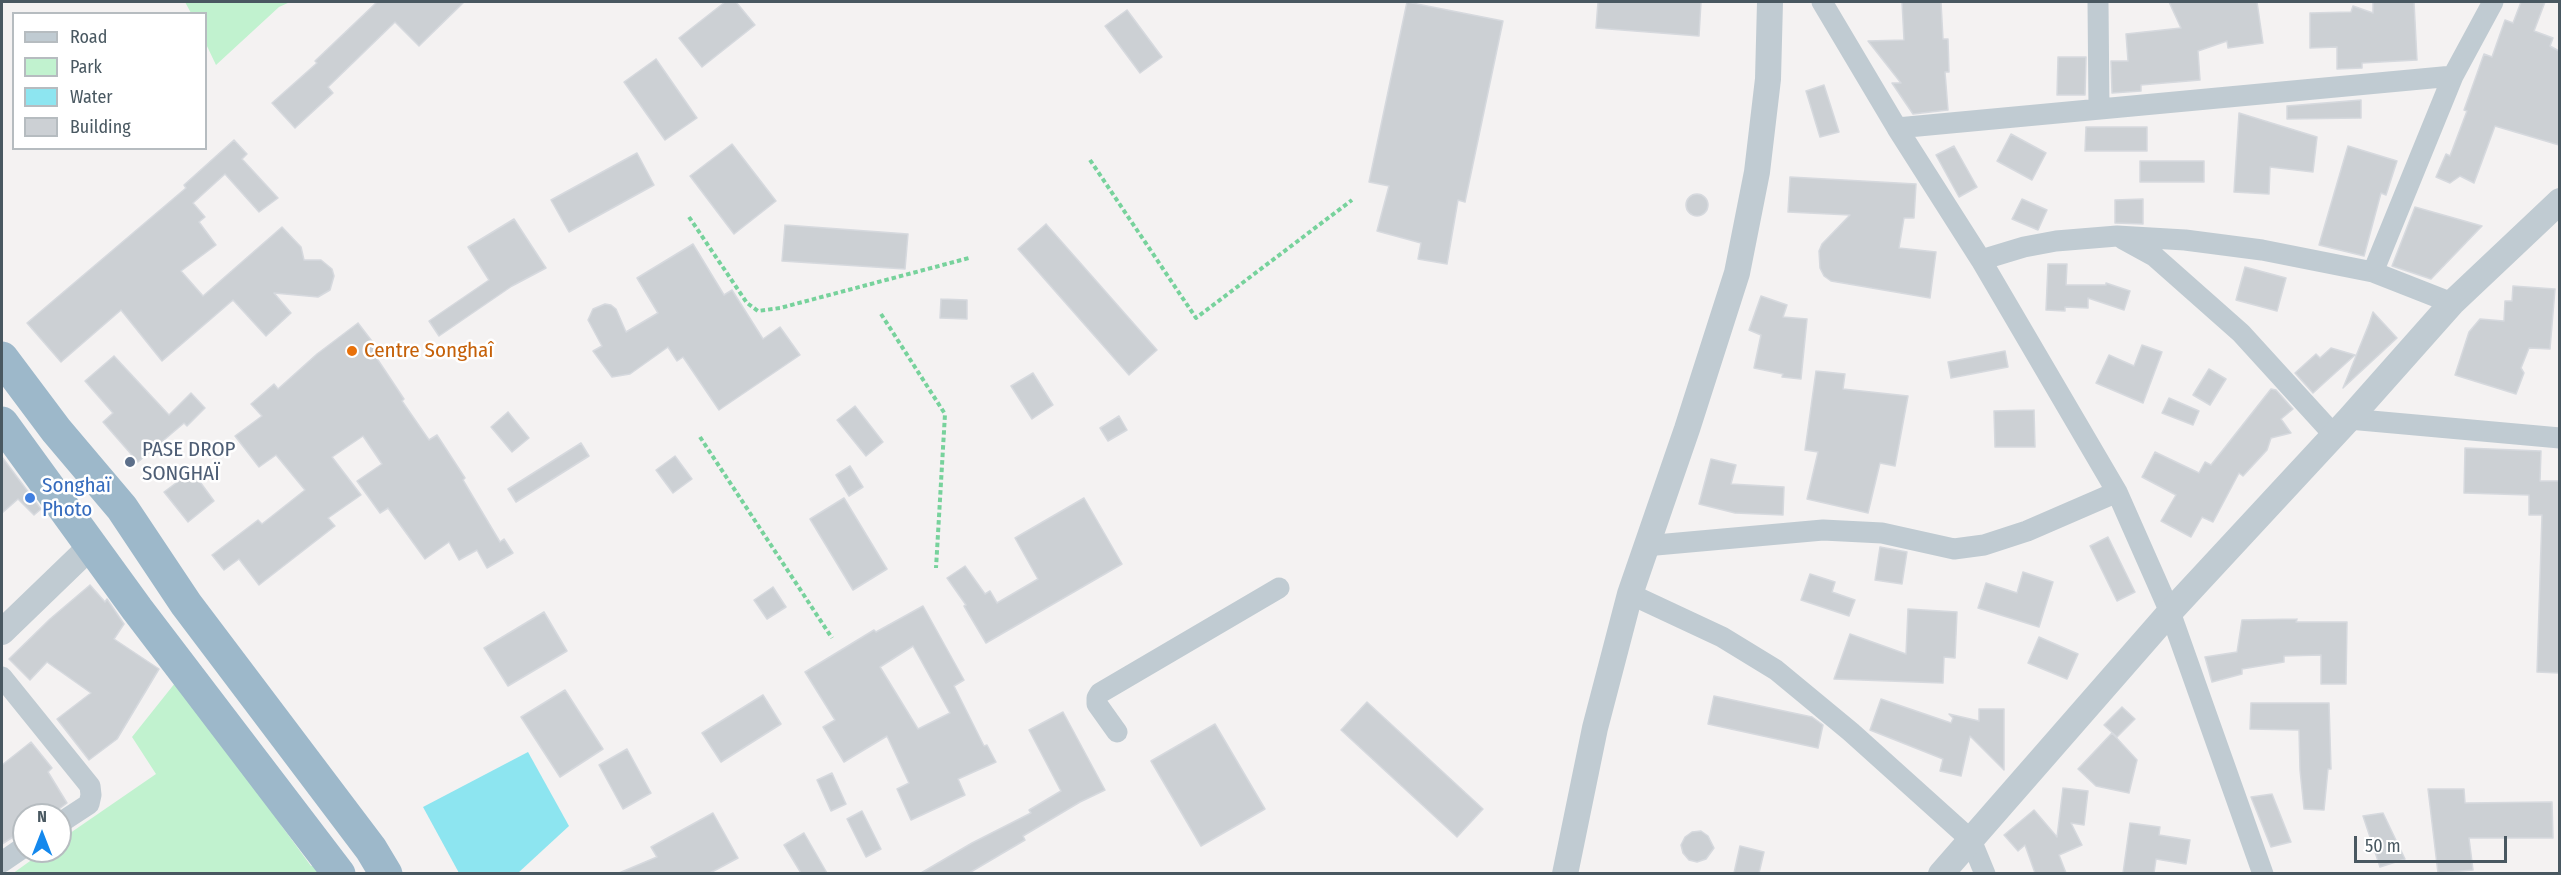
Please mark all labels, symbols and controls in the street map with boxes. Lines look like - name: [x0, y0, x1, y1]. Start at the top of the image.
- legend: [12, 12, 207, 150]
- text: Road: [70, 26, 107, 48]
- text: Park: [70, 56, 102, 78]
- text: Water: [70, 86, 113, 108]
- text: Building: [70, 116, 131, 138]
- place label: Centre Songhaî: [364, 338, 494, 364]
- marker: Centre Songhaî: [345, 344, 359, 358]
- place label: PASE DROP SONGHAÏ: [142, 437, 236, 487]
- marker: PASE DROP SONGHAÏ: [123, 455, 137, 469]
- place label: Songhaï Photo: [42, 473, 111, 523]
- marker: Songhaï Photo: [23, 491, 37, 505]
- north arrow: [12, 803, 72, 863]
- text: N: [37, 807, 47, 826]
- scale bar: [2357, 824, 2510, 862]
- text: 50 m: [2365, 835, 2401, 857]

